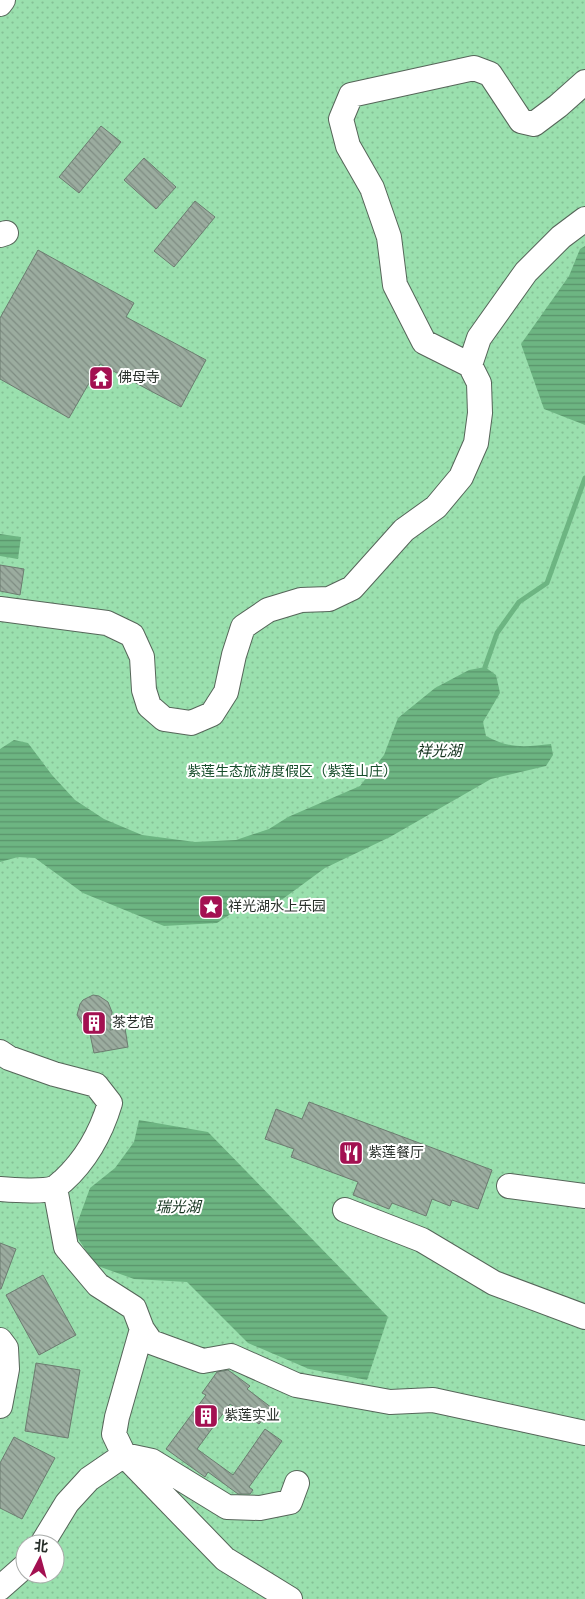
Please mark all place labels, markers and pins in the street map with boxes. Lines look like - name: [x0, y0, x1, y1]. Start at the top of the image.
- temple icon: 佛母寺: [88, 365, 114, 391]
- place label: 佛母寺: [118, 369, 160, 385]
- place icon: 祥光湖水上乐园: [198, 894, 224, 920]
- place label: 祥光湖水上乐园: [228, 899, 326, 914]
- building icon: 茶艺馆: [81, 1010, 107, 1036]
- place label: 茶艺馆: [112, 1015, 154, 1030]
- restaurant icon: 紫莲餐厅: [338, 1140, 364, 1166]
- place label: 紫莲餐厅: [368, 1145, 424, 1160]
- building icon: 紫莲实业: [193, 1403, 219, 1429]
- place label: 紫莲实业: [224, 1408, 280, 1423]

